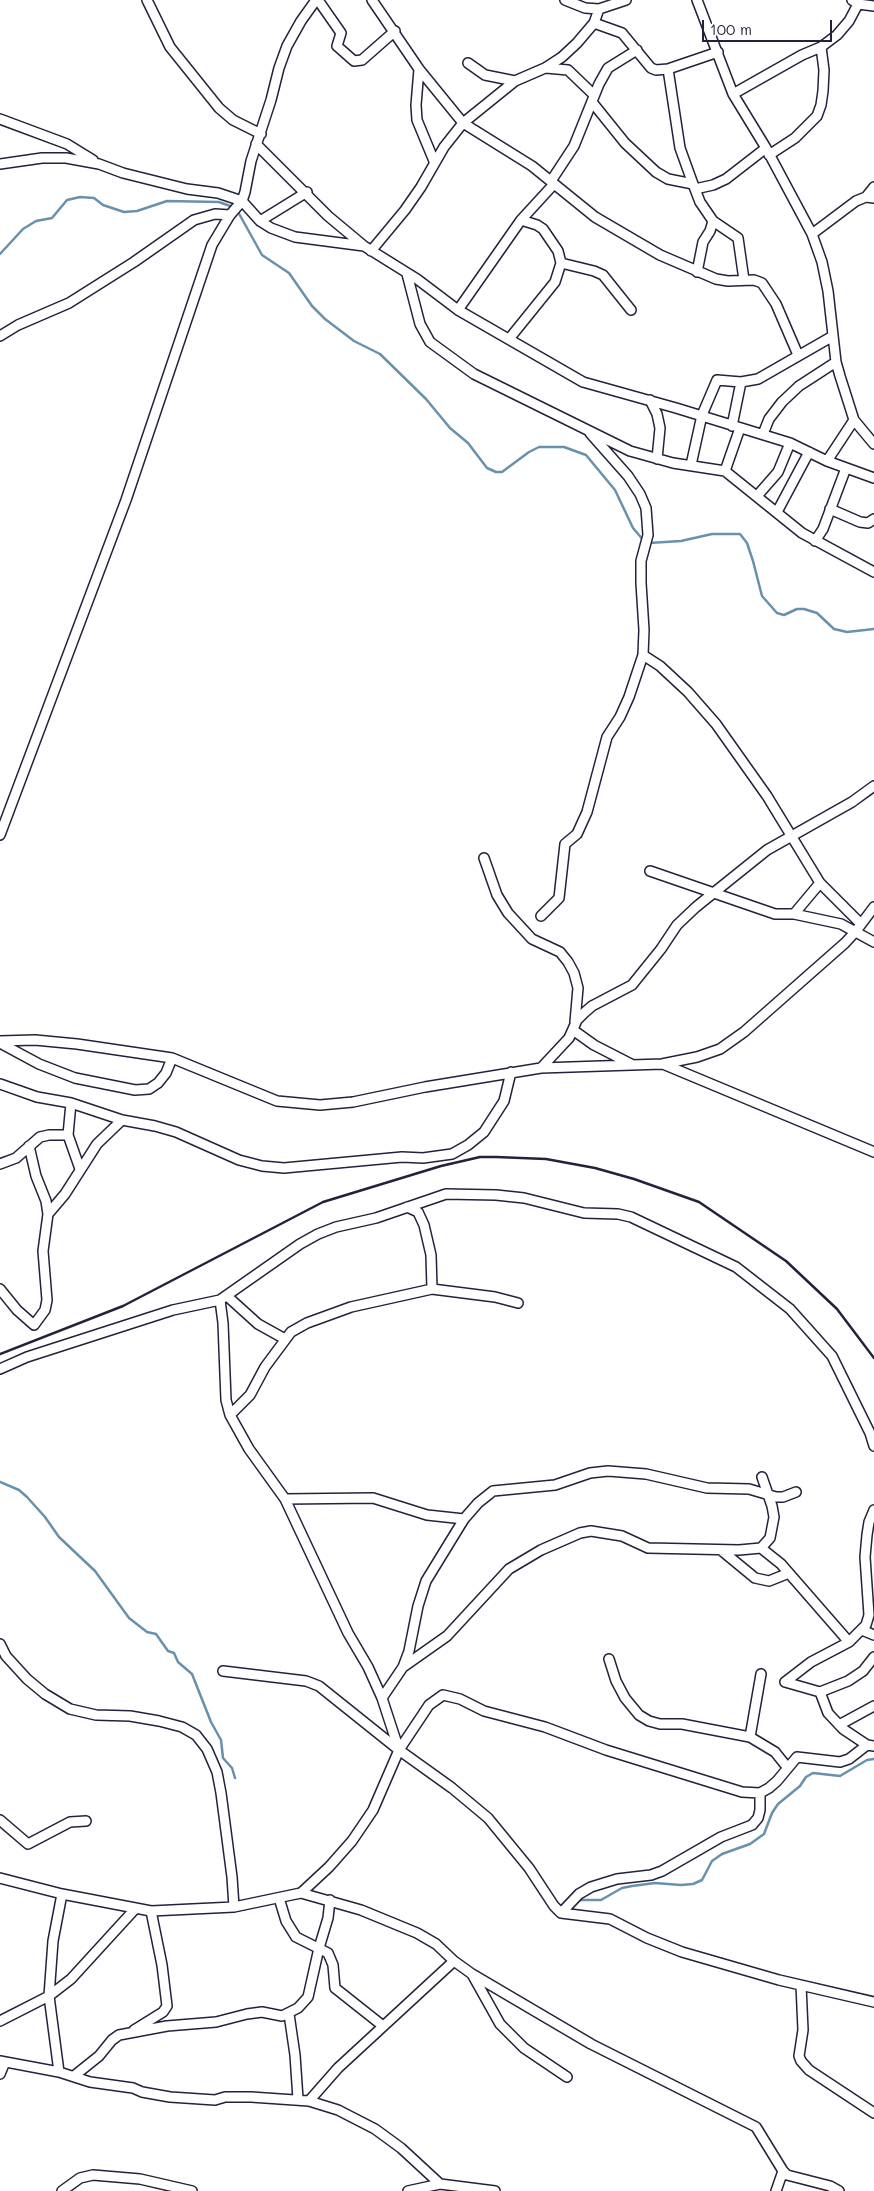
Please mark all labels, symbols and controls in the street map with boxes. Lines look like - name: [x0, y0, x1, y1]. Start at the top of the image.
- scale bar: [704, 10, 834, 42]
- text: 100 m: [710, 19, 752, 39]

